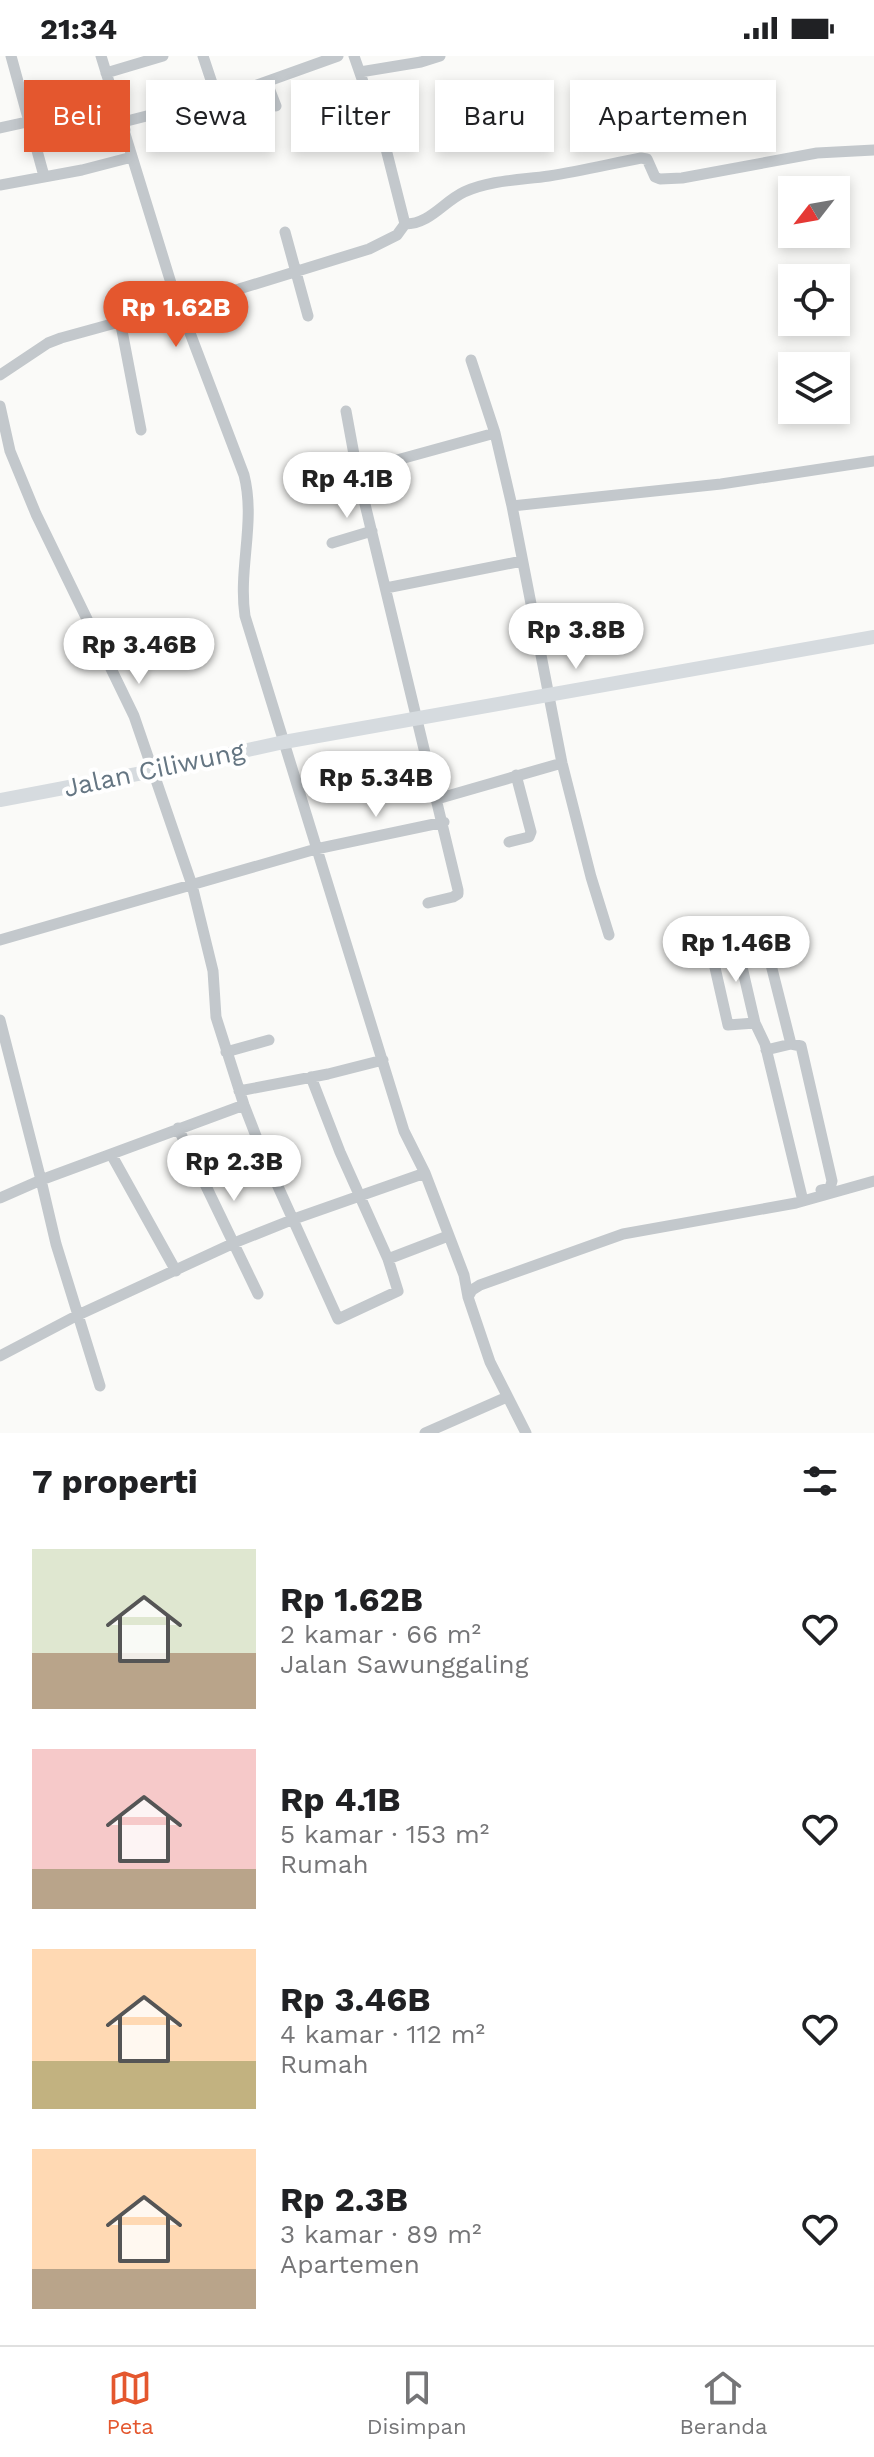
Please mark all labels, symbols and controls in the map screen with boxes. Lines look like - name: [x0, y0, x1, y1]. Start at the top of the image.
- text: 21:34: [40, 11, 117, 46]
- chip: Beli: [24, 80, 130, 152]
- chip: Sewa: [146, 80, 275, 152]
- chip: Filter: [291, 80, 419, 152]
- chip: Baru: [435, 80, 554, 152]
- chip: Apartemen: [570, 80, 776, 152]
- north arrow: [778, 176, 850, 248]
- map controls: [778, 176, 850, 424]
- button: locate: [778, 264, 850, 336]
- pin: Rp 1.62B: [93, 281, 259, 349]
- text: Rp 1.62B: [121, 292, 231, 322]
- button: layers: [778, 352, 850, 424]
- pin: Rp 4.1B: [273, 452, 421, 520]
- text: Rp 4.1B: [301, 463, 393, 493]
- pin: Rp 3.8B: [502, 603, 650, 671]
- text: Rp 3.8B: [527, 614, 625, 644]
- pin: Rp 3.46B: [56, 618, 222, 686]
- text: Rp 3.46B: [81, 629, 197, 659]
- street label: Jalan Ciliwung: [61, 735, 247, 803]
- pin: Rp 5.34B: [293, 751, 459, 819]
- text: Rp 5.34B: [319, 762, 433, 792]
- pin: Rp 1.46B: [653, 916, 819, 984]
- text: Rp 1.46B: [681, 927, 791, 957]
- pin: Rp 2.3B: [160, 1135, 308, 1203]
- text: Rp 2.3B: [185, 1146, 283, 1176]
- icon: filters: [798, 1459, 842, 1503]
- text: 7 properti: [32, 1461, 198, 1501]
- text: Rp 1.62B: [280, 1579, 423, 1619]
- icon: home: [96, 1581, 192, 1677]
- icon: heart: [798, 1607, 842, 1651]
- text: 2 kamar · 66 m²: [280, 1619, 481, 1649]
- text: Jalan Sawunggaling: [280, 1649, 528, 1679]
- text: Rp 4.1B: [280, 1779, 401, 1819]
- icon: home: [96, 1781, 192, 1877]
- icon: heart: [798, 1807, 842, 1851]
- text: 5 kamar · 153 m²: [280, 1819, 489, 1849]
- text: Rumah: [280, 1849, 369, 1879]
- text: Rp 3.46B: [280, 1979, 430, 2019]
- icon: home: [96, 1981, 192, 2077]
- icon: heart: [798, 2007, 842, 2051]
- text: 4 kamar · 112 m²: [280, 2019, 485, 2049]
- text: Rumah: [280, 2049, 369, 2079]
- text: Rp 2.3B: [280, 2179, 408, 2219]
- icon: home: [96, 2181, 192, 2277]
- icon: heart: [798, 2207, 842, 2251]
- text: 3 kamar · 89 m²: [280, 2219, 482, 2249]
- text: Apartemen: [280, 2249, 420, 2279]
- tab: Peta: [106, 2366, 154, 2439]
- tab: Disimpan: [367, 2366, 467, 2439]
- tab: Beranda: [679, 2366, 768, 2439]

